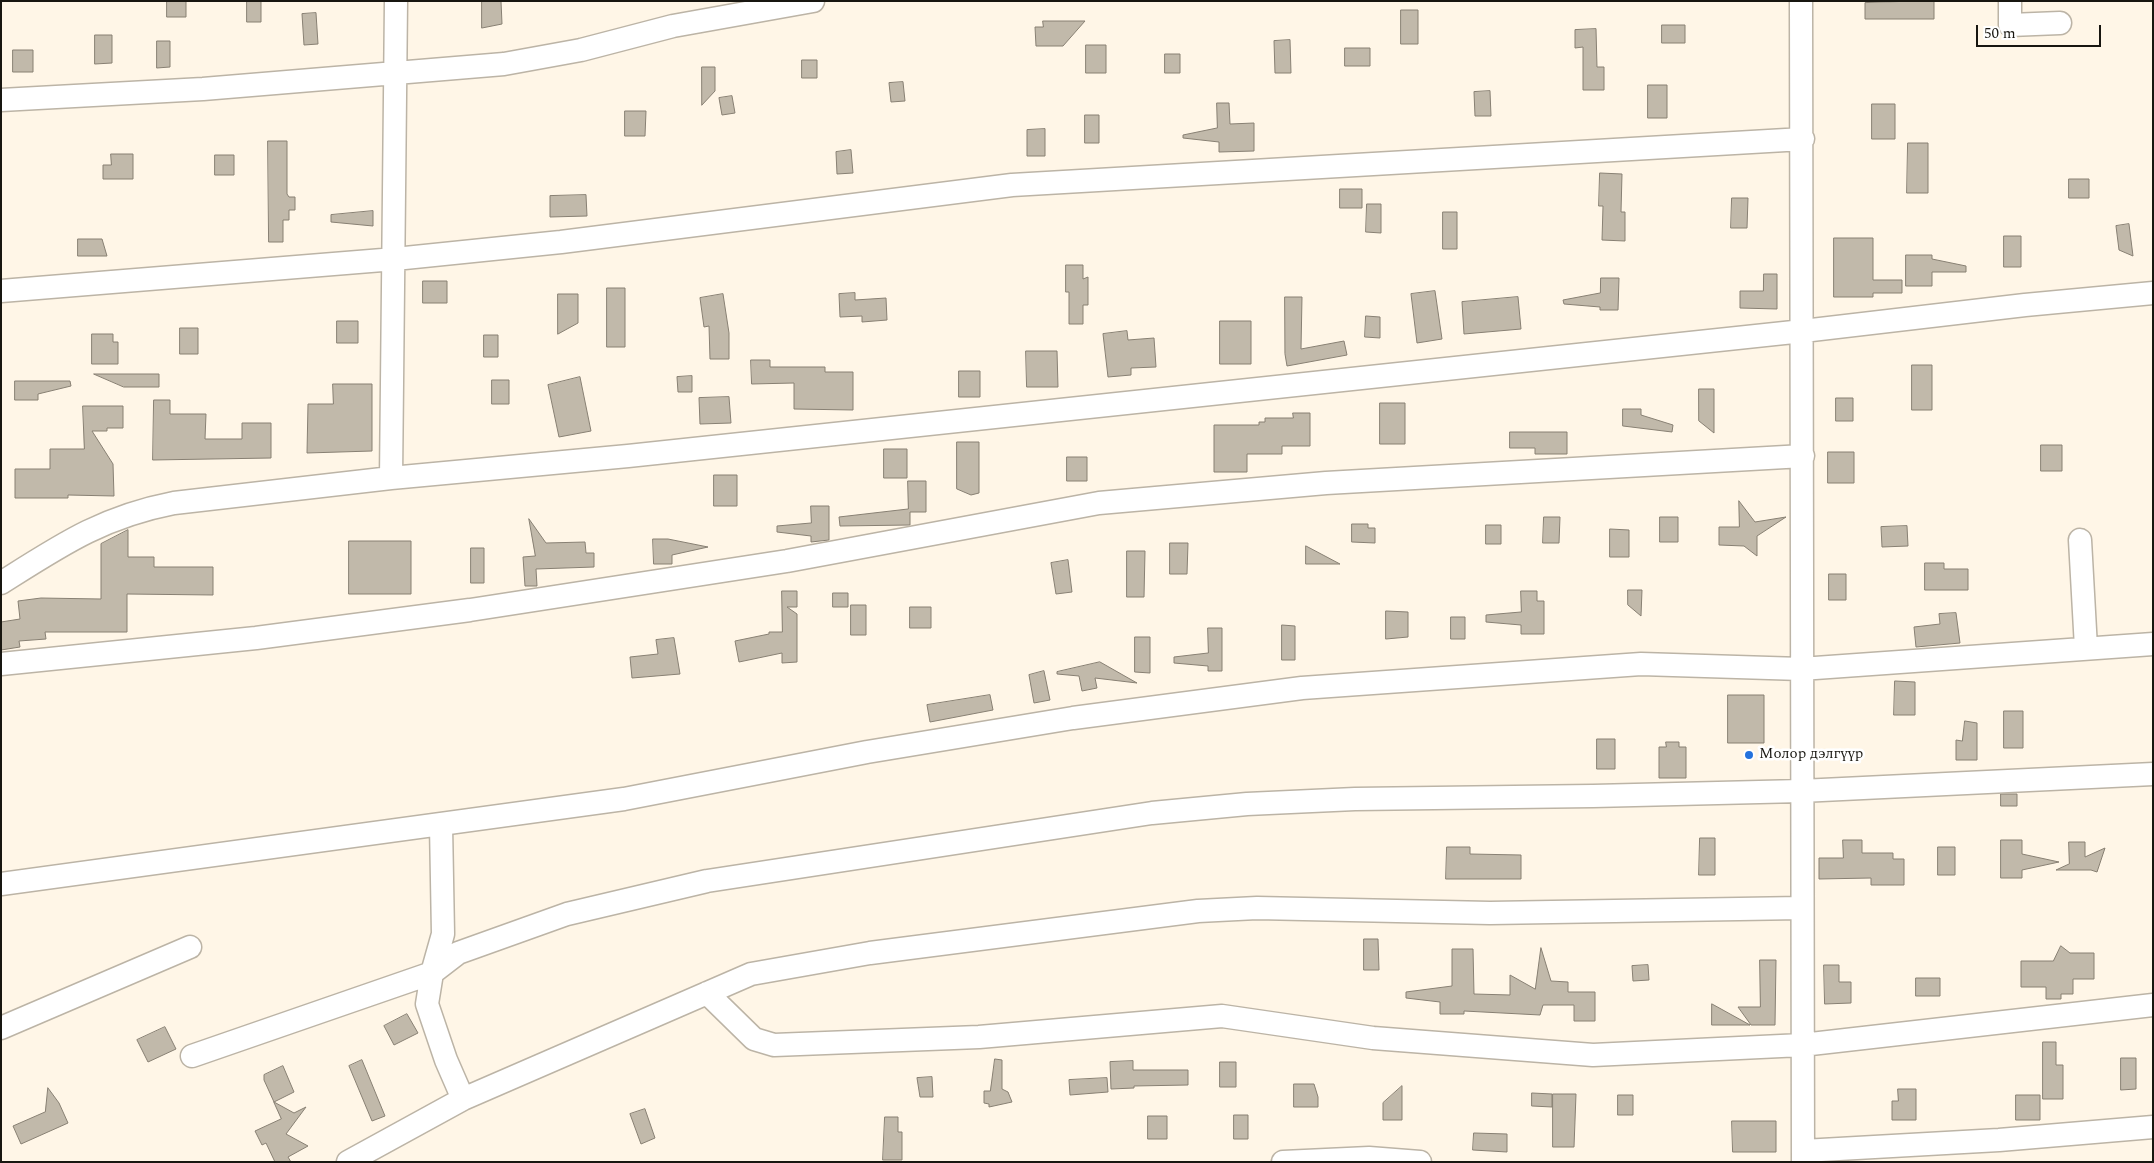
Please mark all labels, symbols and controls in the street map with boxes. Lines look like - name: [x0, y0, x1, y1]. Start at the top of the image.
- scale bar: [1979, 15, 2104, 47]
- text: 50 m: [1984, 22, 2016, 45]
- place label: Молор дэлгүүр: [1759, 746, 1863, 764]
- marker: Молор дэлгүүр: [1743, 749, 1755, 761]

